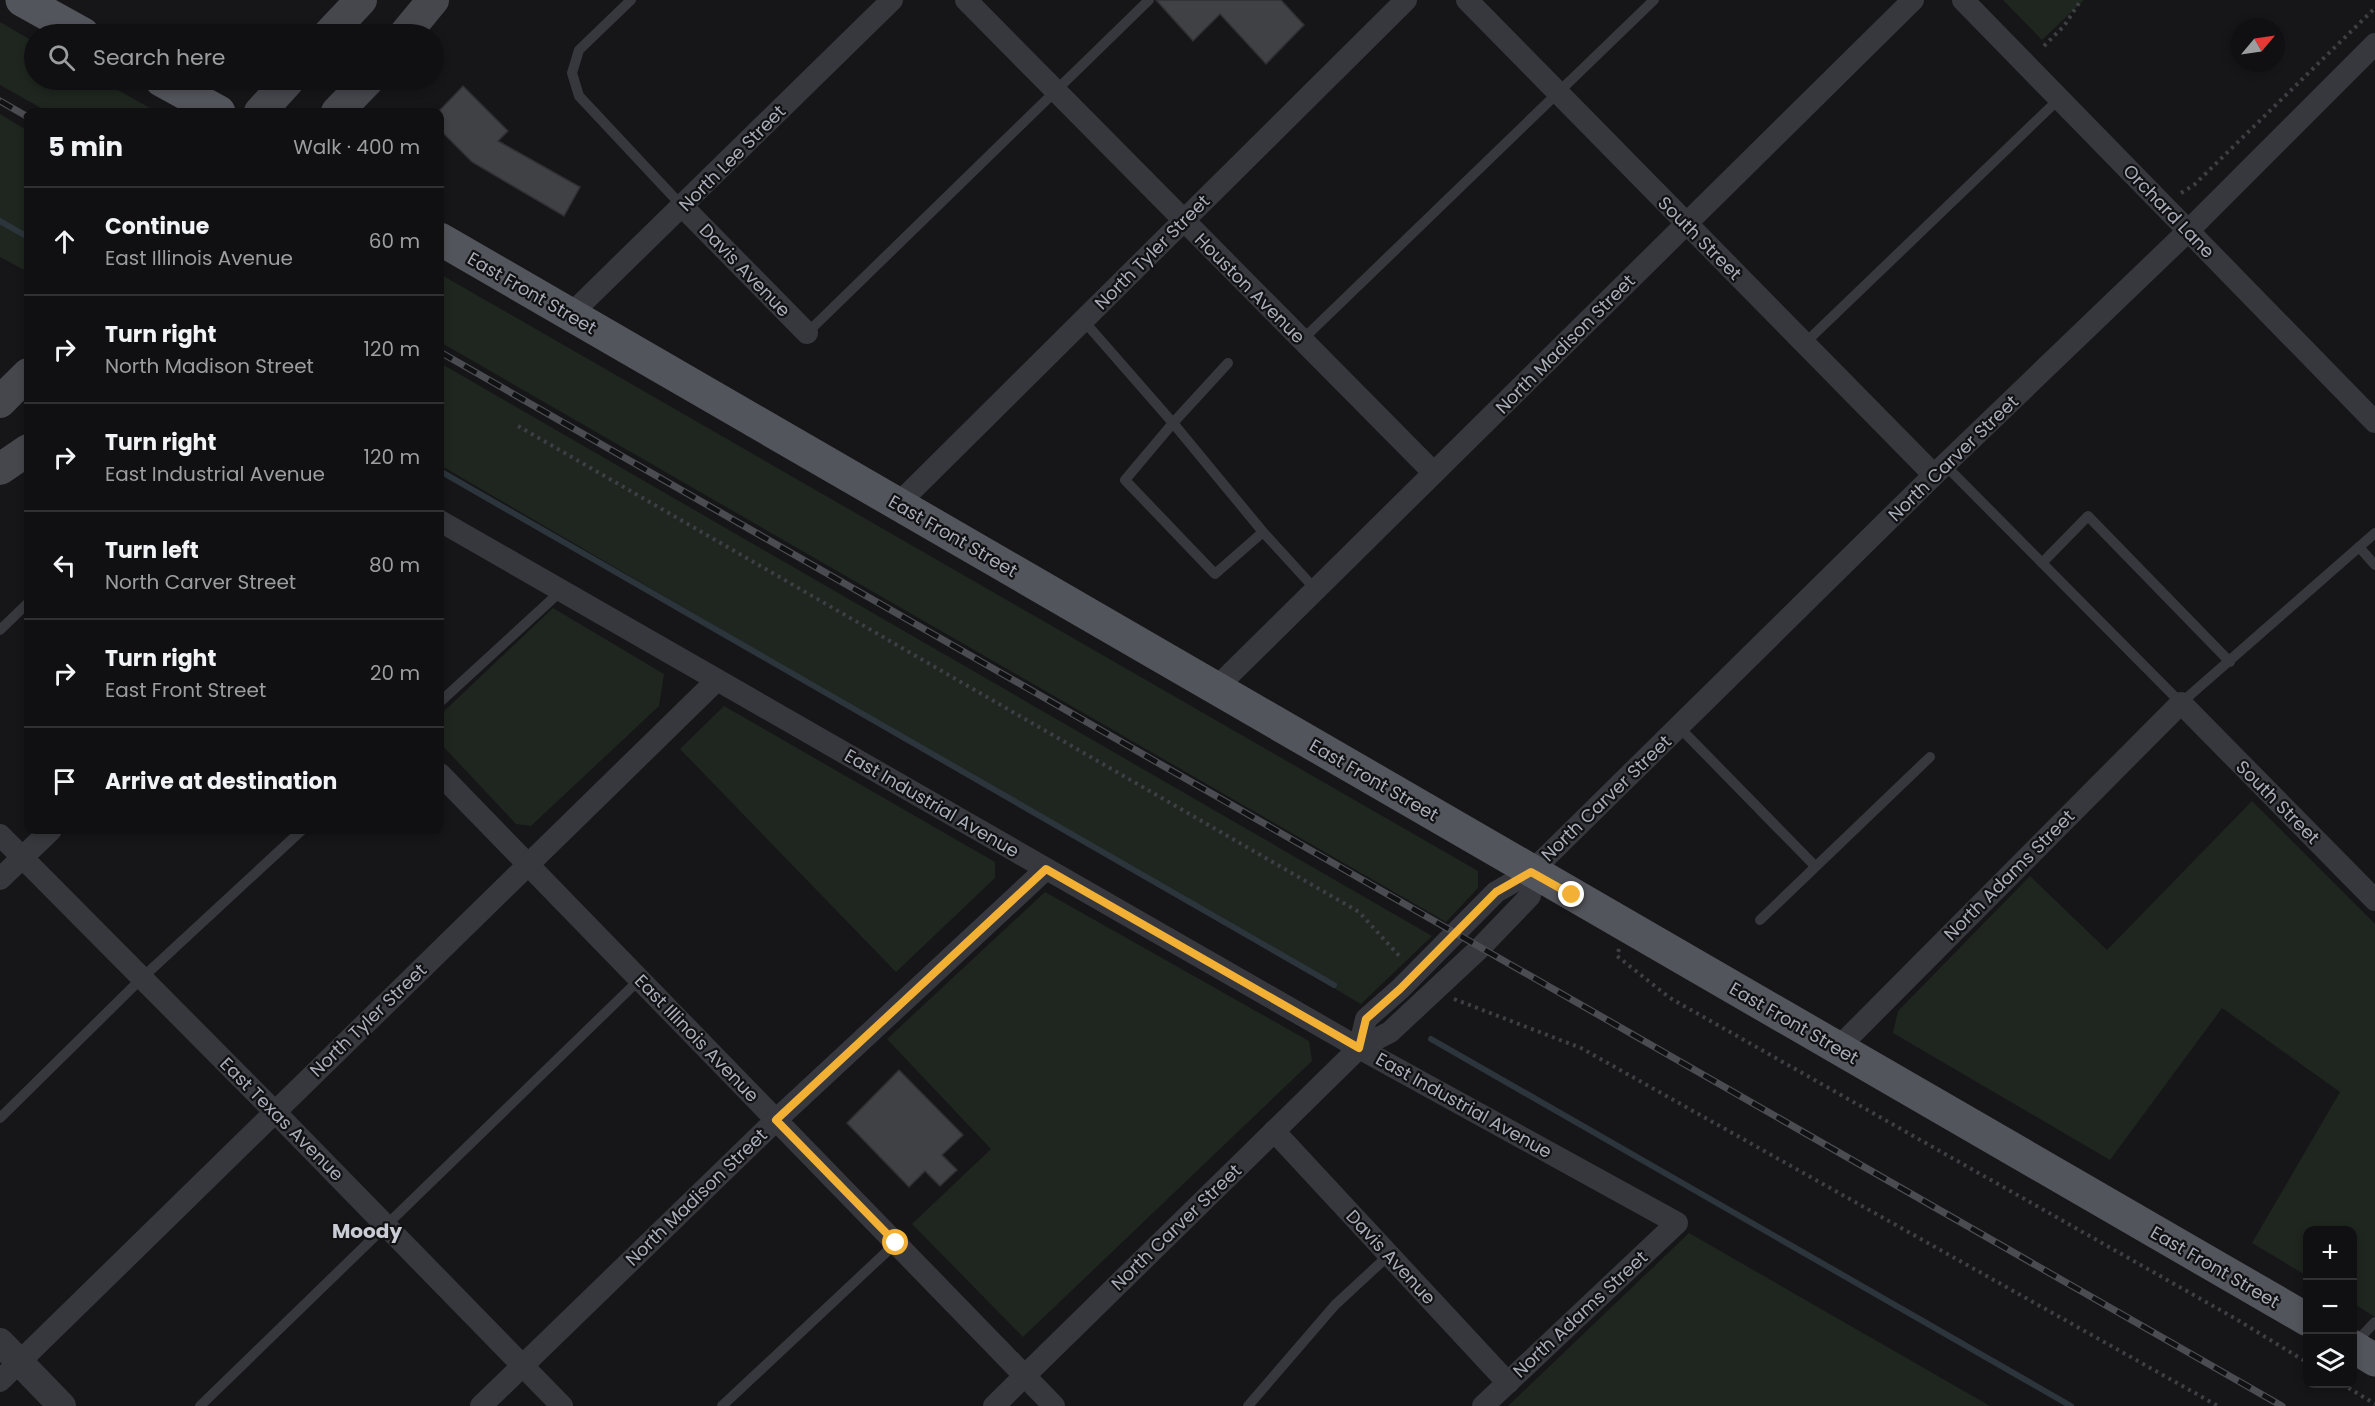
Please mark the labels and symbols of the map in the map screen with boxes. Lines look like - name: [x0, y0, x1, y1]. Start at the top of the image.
- north arrow: [2231, 18, 2285, 72]
- street label: North Lee Street: [673, 99, 791, 217]
- street label: Orchard Lane: [2118, 159, 2220, 263]
- street label: North Tyler Street: [1089, 189, 1215, 315]
- street label: South Street: [1653, 191, 1747, 285]
- street label: Davis Avenue: [694, 218, 796, 322]
- street label: Houston Avenue: [1189, 227, 1311, 349]
- street label: East Front Street: [463, 246, 601, 340]
- street label: North Madison Street: [1490, 269, 1640, 419]
- street label: North Carver Street: [1882, 389, 2024, 527]
- street label: East Front Street: [884, 489, 1022, 583]
- street label: North Carver Street: [1535, 729, 1677, 867]
- street label: East Front Street: [1305, 733, 1443, 827]
- street label: East Industrial Avenue: [840, 743, 1024, 863]
- street label: South Street: [2231, 755, 2325, 849]
- street label: North Adams Street: [1938, 804, 2080, 946]
- route end: [1558, 881, 1584, 907]
- street label: North Tyler Street: [304, 958, 432, 1082]
- street label: East Illinois Avenue: [629, 968, 765, 1108]
- street label: East Front Street: [1725, 976, 1863, 1070]
- street label: East Industrial Avenue: [1371, 1046, 1557, 1164]
- street label: East Texas Avenue: [215, 1052, 349, 1186]
- street label: North Madison Street: [620, 1123, 772, 1271]
- street label: North Carver Street: [1105, 1158, 1247, 1296]
- street label: Davis Avenue: [1341, 1204, 1441, 1310]
- district label: Moody: [332, 1217, 402, 1245]
- street label: East Front Street: [2146, 1220, 2284, 1314]
- route start: [882, 1229, 908, 1255]
- street label: North Adams Street: [1507, 1245, 1653, 1383]

